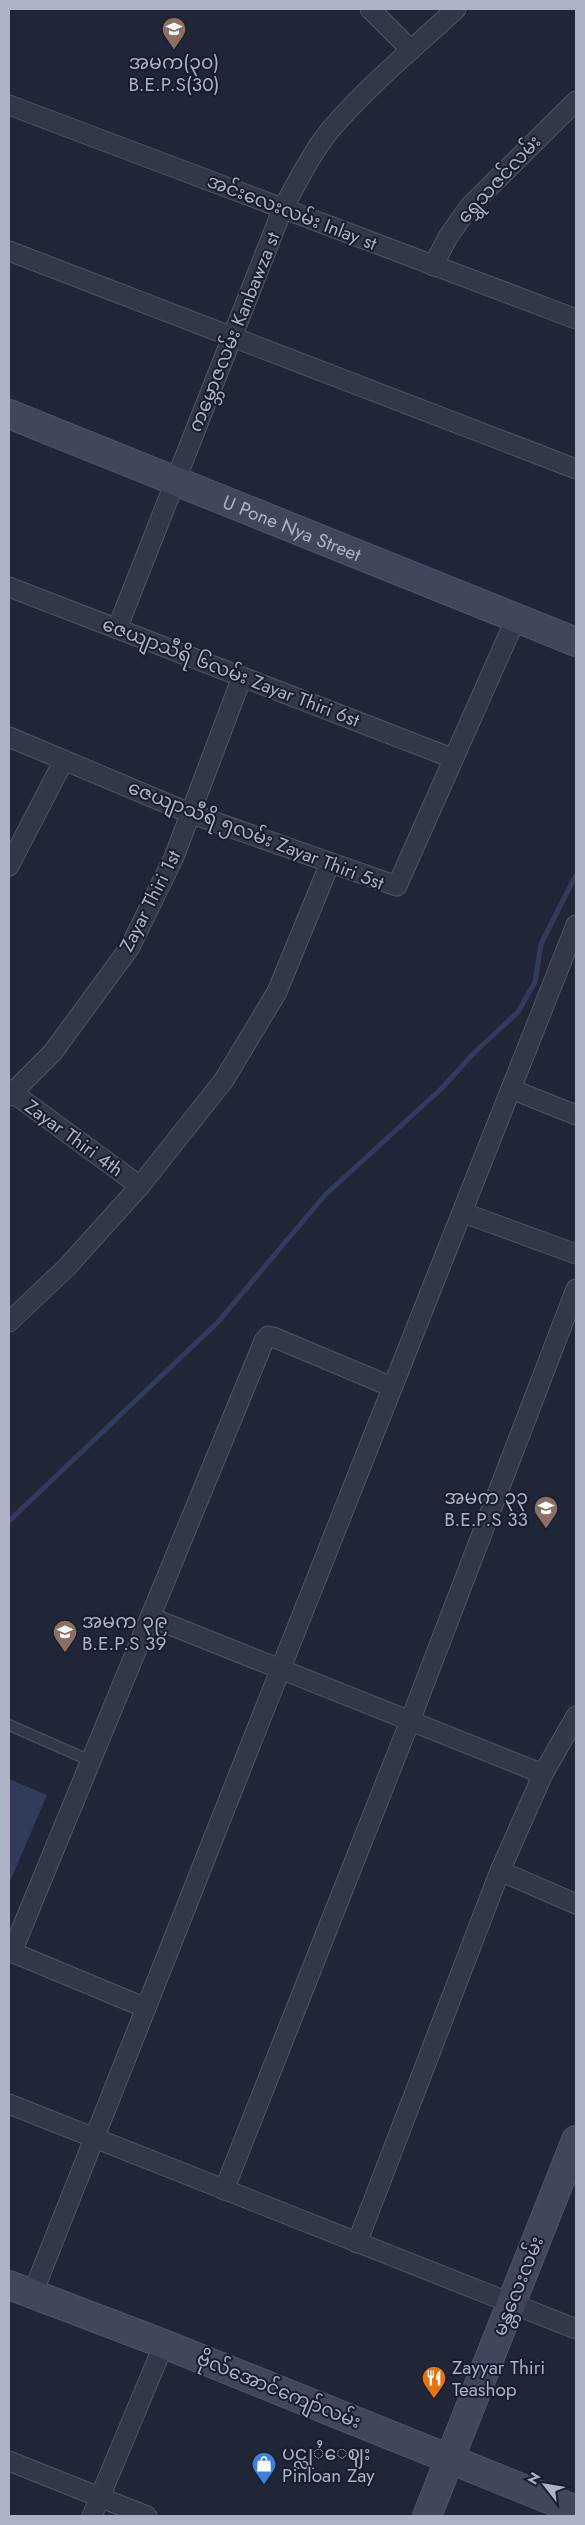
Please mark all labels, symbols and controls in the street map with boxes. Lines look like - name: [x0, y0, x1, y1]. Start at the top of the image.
- school or university icon: အမက(၃၀) B.E.P.S(30): [161, 16, 187, 50]
- place label: အမက(၃၀) B.E.P.S(30): [129, 49, 219, 98]
- street label: ရွှေသဇင်လမ်း: [450, 128, 549, 231]
- street label: အင်းလေးလမ်း Inlay st: [203, 166, 382, 257]
- street label: ကမ္ဘောဇလမ်း Kanbawza st: [181, 227, 288, 437]
- street label: U Pone Nya Street: [219, 488, 365, 568]
- street label: ဇေယျာသီရိ ၆လမ်း Zayar Thiri 6st: [98, 610, 364, 736]
- street label: ဇေယျာသီရိ ၅လမ်း Zayar Thiri 5st: [123, 773, 389, 898]
- street label: Zayar Thiri 1st: [113, 845, 187, 956]
- street label: Zayar Thiri 4th: [19, 1093, 129, 1183]
- place label: အမက ၃၃ B.E.P.S 33: [444, 1484, 528, 1533]
- school or university icon: အမက ၃၃ B.E.P.S 33: [533, 1495, 559, 1529]
- place label: အမက ၃၉ B.E.P.S 39: [82, 1608, 168, 1657]
- school or university icon: အမက ၃၉ B.E.P.S 39: [52, 1619, 78, 1653]
- street label: မန္တလေးလမ်း: [485, 2232, 552, 2341]
- street label: ဗိုလ်အောင်ကျော်လမ်း: [192, 2344, 365, 2438]
- place label: Zayyar Thiri Teashop: [452, 2354, 545, 2403]
- restaurant icon: Zayyar Thiri Teashop: [421, 2365, 447, 2399]
- place label: ပင္လုႆေဈး Pinloan Zay: [282, 2439, 375, 2489]
- shop icon: ပင္လုႆေဈး Pinloan Zay: [251, 2451, 277, 2485]
- north arrow: [520, 2460, 570, 2510]
- text: N: [522, 2468, 545, 2488]

